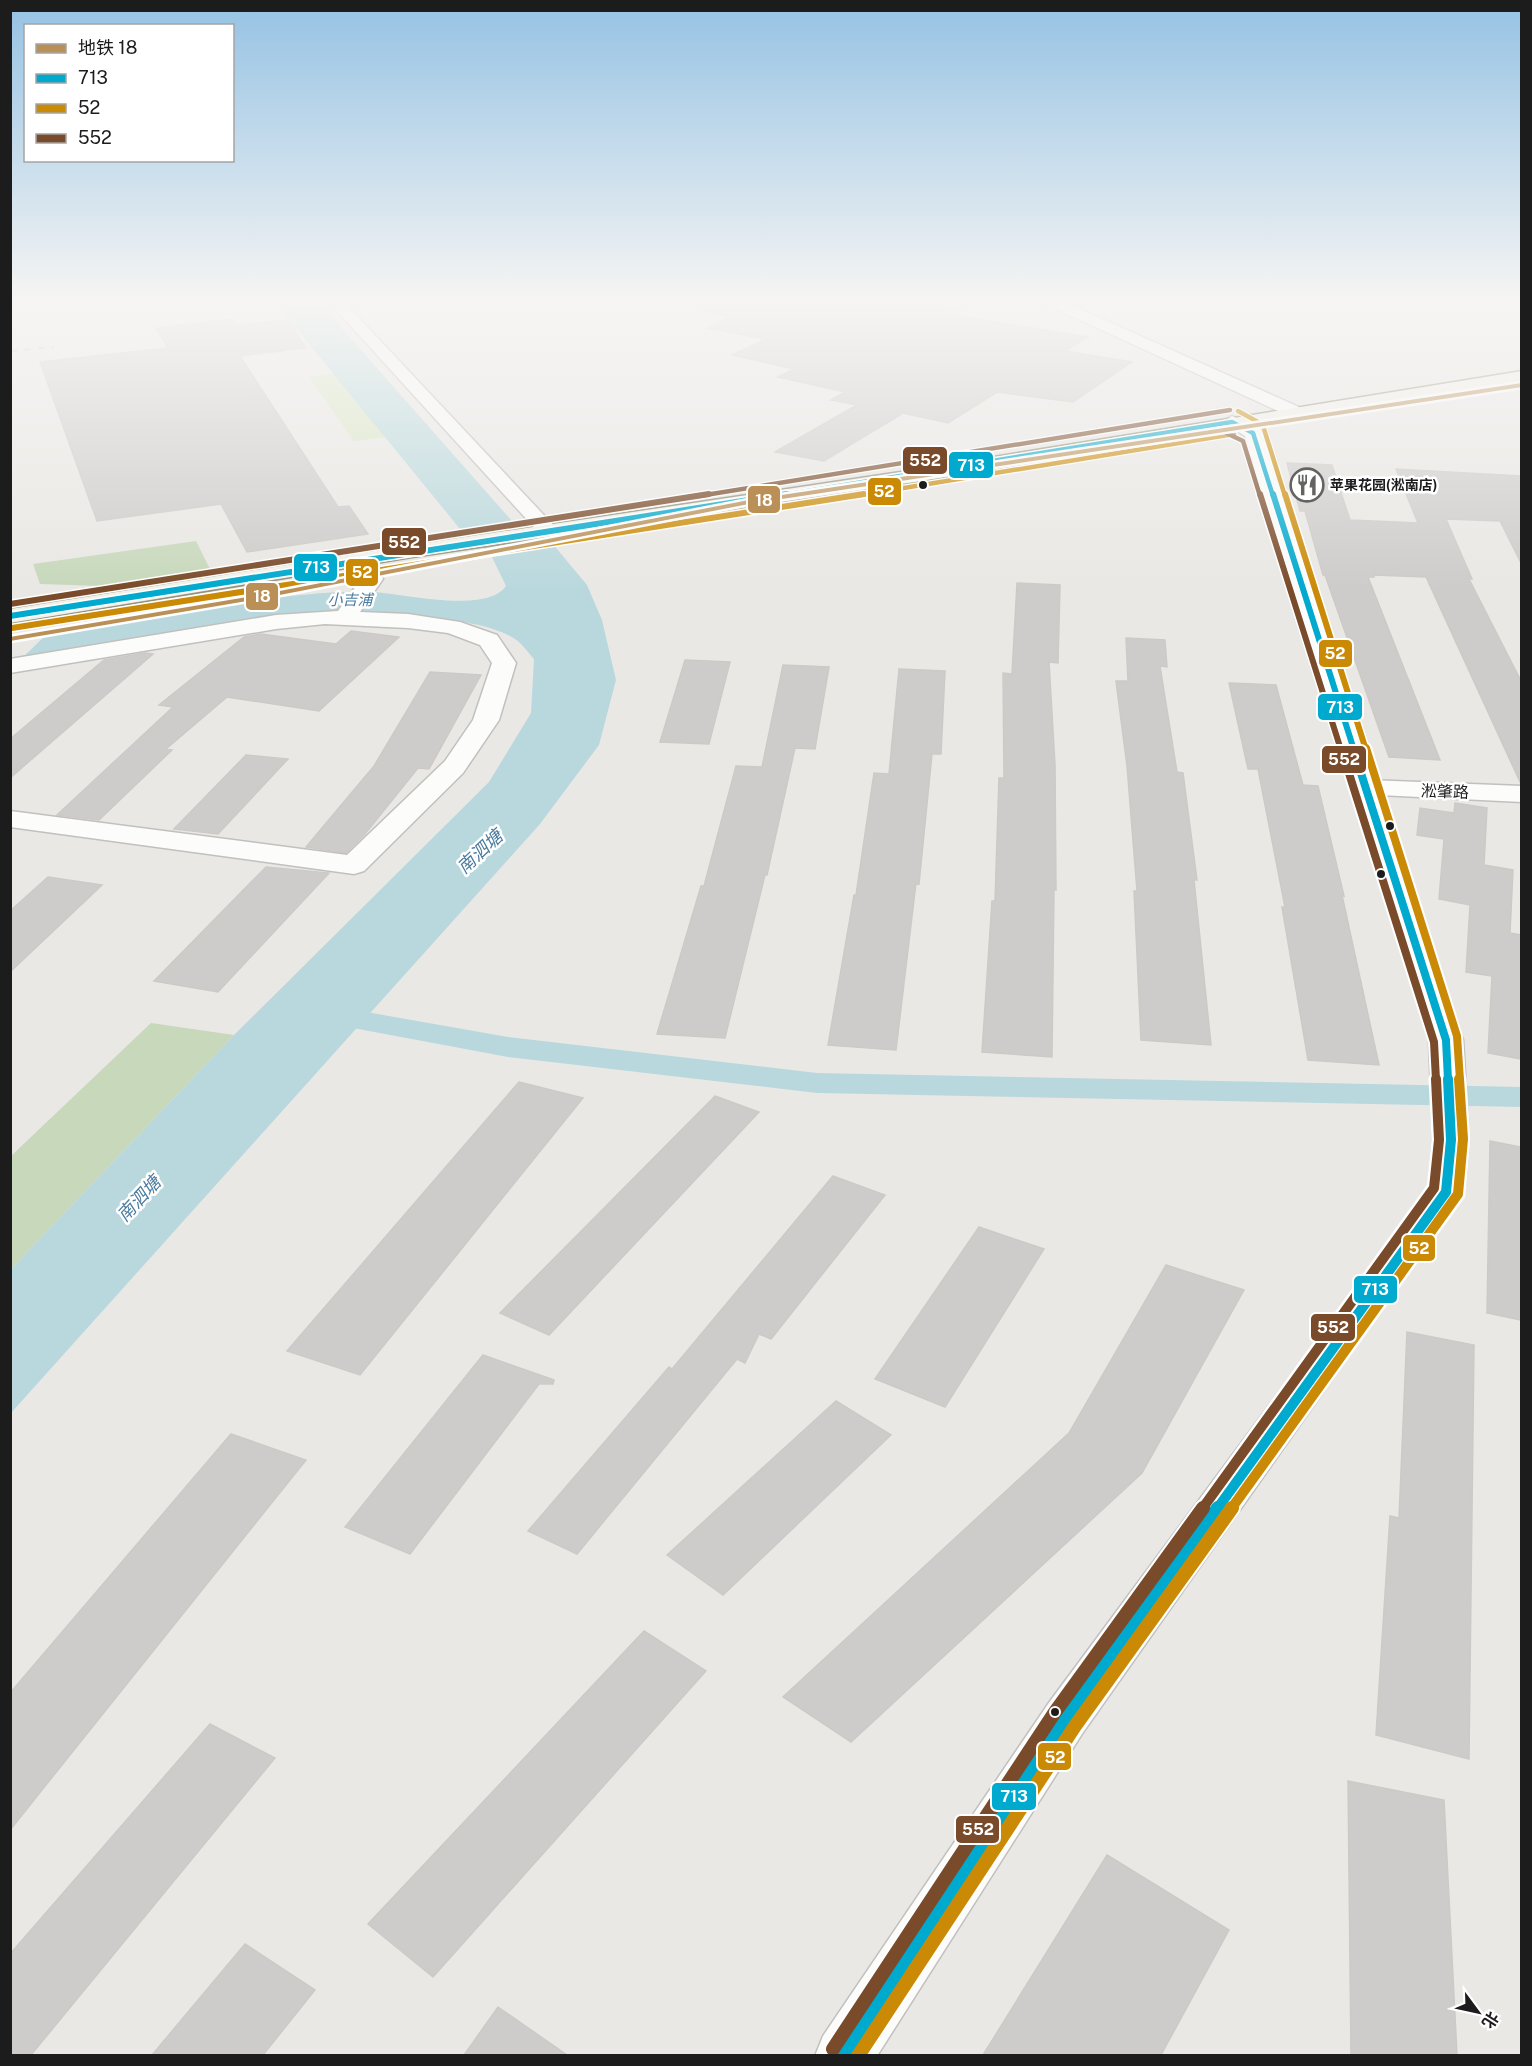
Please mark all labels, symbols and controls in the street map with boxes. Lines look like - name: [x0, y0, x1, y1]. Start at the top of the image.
- legend: [24, 24, 234, 162]
- text: 地铁 18: [78, 37, 137, 58]
- text: 713: [78, 67, 108, 88]
- text: 52: [78, 97, 100, 118]
- text: 552: [78, 127, 112, 148]
- line badge: 552: [902, 446, 948, 475]
- text: 552: [909, 451, 941, 470]
- line badge: 713: [948, 451, 994, 479]
- text: 713: [957, 456, 985, 475]
- restaurant icon: 苹果花园(淞南店): [1289, 467, 1325, 503]
- line badge: 52: [867, 477, 902, 506]
- place label: 苹果花园(淞南店): [1330, 477, 1437, 493]
- unlabelled marker: [917, 479, 929, 491]
- text: 52: [874, 482, 894, 501]
- line badge: 18: [747, 485, 781, 514]
- text: 18: [755, 491, 773, 510]
- line badge: 552: [381, 527, 427, 556]
- text: 552: [388, 533, 420, 552]
- line badge: 713: [293, 553, 338, 582]
- text: 713: [302, 558, 330, 577]
- line badge: 52: [345, 558, 379, 587]
- text: 52: [352, 563, 372, 582]
- line badge: 18: [245, 582, 279, 611]
- text: 18: [253, 587, 271, 606]
- water label: 小吉浦: [327, 591, 374, 608]
- line badge: 52: [1318, 639, 1353, 668]
- text: 52: [1325, 644, 1345, 663]
- line badge: 713: [1317, 693, 1363, 721]
- text: 713: [1326, 698, 1354, 717]
- line badge: 552: [1321, 745, 1367, 774]
- text: 552: [1328, 750, 1360, 769]
- street label: 淞肇路: [1421, 781, 1469, 802]
- unlabelled marker: [1384, 820, 1396, 832]
- water label: 南泗塘: [453, 823, 509, 878]
- unlabelled marker: [1375, 868, 1387, 880]
- water label: 南泗塘: [113, 1170, 167, 1226]
- line badge: 52: [1402, 1234, 1436, 1262]
- text: 52: [1409, 1239, 1429, 1258]
- line badge: 713: [1353, 1275, 1398, 1304]
- text: 713: [1361, 1280, 1389, 1299]
- line badge: 552: [1310, 1313, 1356, 1342]
- text: 552: [1317, 1318, 1349, 1337]
- unlabelled marker: [1049, 1706, 1061, 1718]
- line badge: 52: [1037, 1742, 1072, 1771]
- text: 52: [1045, 1748, 1065, 1767]
- line badge: 713: [991, 1782, 1037, 1811]
- text: 713: [1000, 1787, 1028, 1806]
- line badge: 552: [955, 1815, 1000, 1844]
- text: 552: [962, 1820, 994, 1839]
- north arrow: [1448, 1982, 1508, 2042]
- text: 北: [1478, 2008, 1502, 2032]

